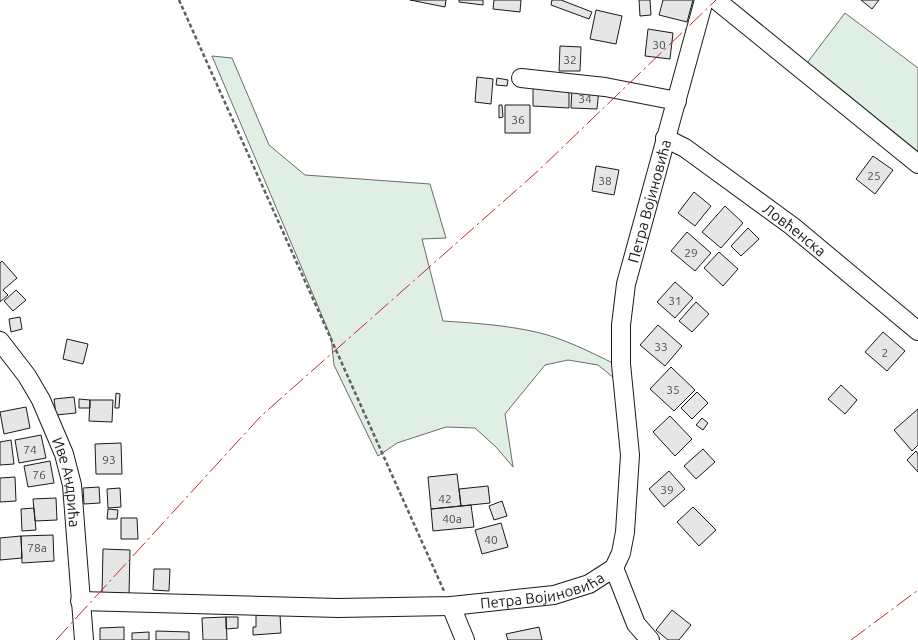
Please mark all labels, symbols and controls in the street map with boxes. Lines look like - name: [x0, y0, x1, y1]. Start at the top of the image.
- house number: 30: [652, 38, 666, 51]
- house number: 32: [563, 53, 577, 66]
- house number: 34: [578, 92, 592, 105]
- house number: 36: [511, 113, 525, 126]
- street label: Петра Војиновића: [624, 137, 674, 265]
- house number: 25: [867, 169, 881, 182]
- house number: 38: [598, 174, 612, 187]
- street label: Ловћенска: [760, 199, 830, 259]
- house number: 29: [684, 246, 698, 259]
- house number: 31: [668, 294, 682, 307]
- house number: 33: [654, 340, 668, 353]
- house number: 2: [882, 346, 888, 359]
- house number: 35: [666, 383, 680, 396]
- street label: Иве Андрића: [49, 434, 84, 528]
- house number: 74: [23, 443, 37, 456]
- house number: 93: [102, 453, 116, 466]
- house number: 76: [32, 468, 46, 481]
- house number: 39: [660, 483, 674, 496]
- house number: 42: [438, 492, 452, 505]
- house number: 40a: [442, 512, 462, 525]
- house number: 40: [484, 533, 498, 546]
- house number: 78a: [27, 541, 47, 554]
- street label: Петра Војиновића: [479, 568, 607, 611]

